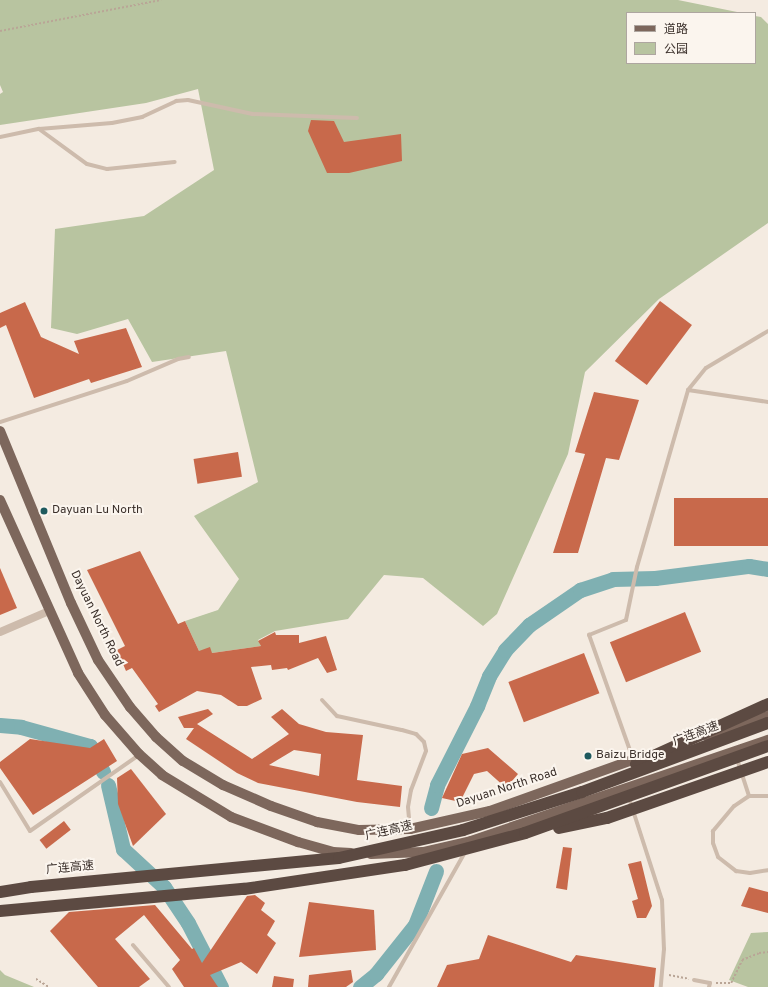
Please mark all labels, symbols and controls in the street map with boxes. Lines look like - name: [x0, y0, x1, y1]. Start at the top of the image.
- legend: [626, 12, 756, 64]
- text: 道路: [664, 22, 688, 38]
- text: 公园: [664, 42, 688, 58]
- place label: Dayuan Lu North: [52, 504, 143, 518]
- marker: Dayuan Lu North: [39, 506, 49, 516]
- street label: Dayuan North Road: [66, 569, 126, 669]
- street label: 广连高速: [671, 720, 721, 750]
- place label: Baizu Bridge: [596, 749, 664, 763]
- marker: Baizu Bridge: [583, 751, 593, 761]
- street label: Dayuan North Road: [455, 766, 559, 812]
- street label: 广连高速: [364, 820, 414, 844]
- street label: 广连高速: [45, 860, 95, 878]

